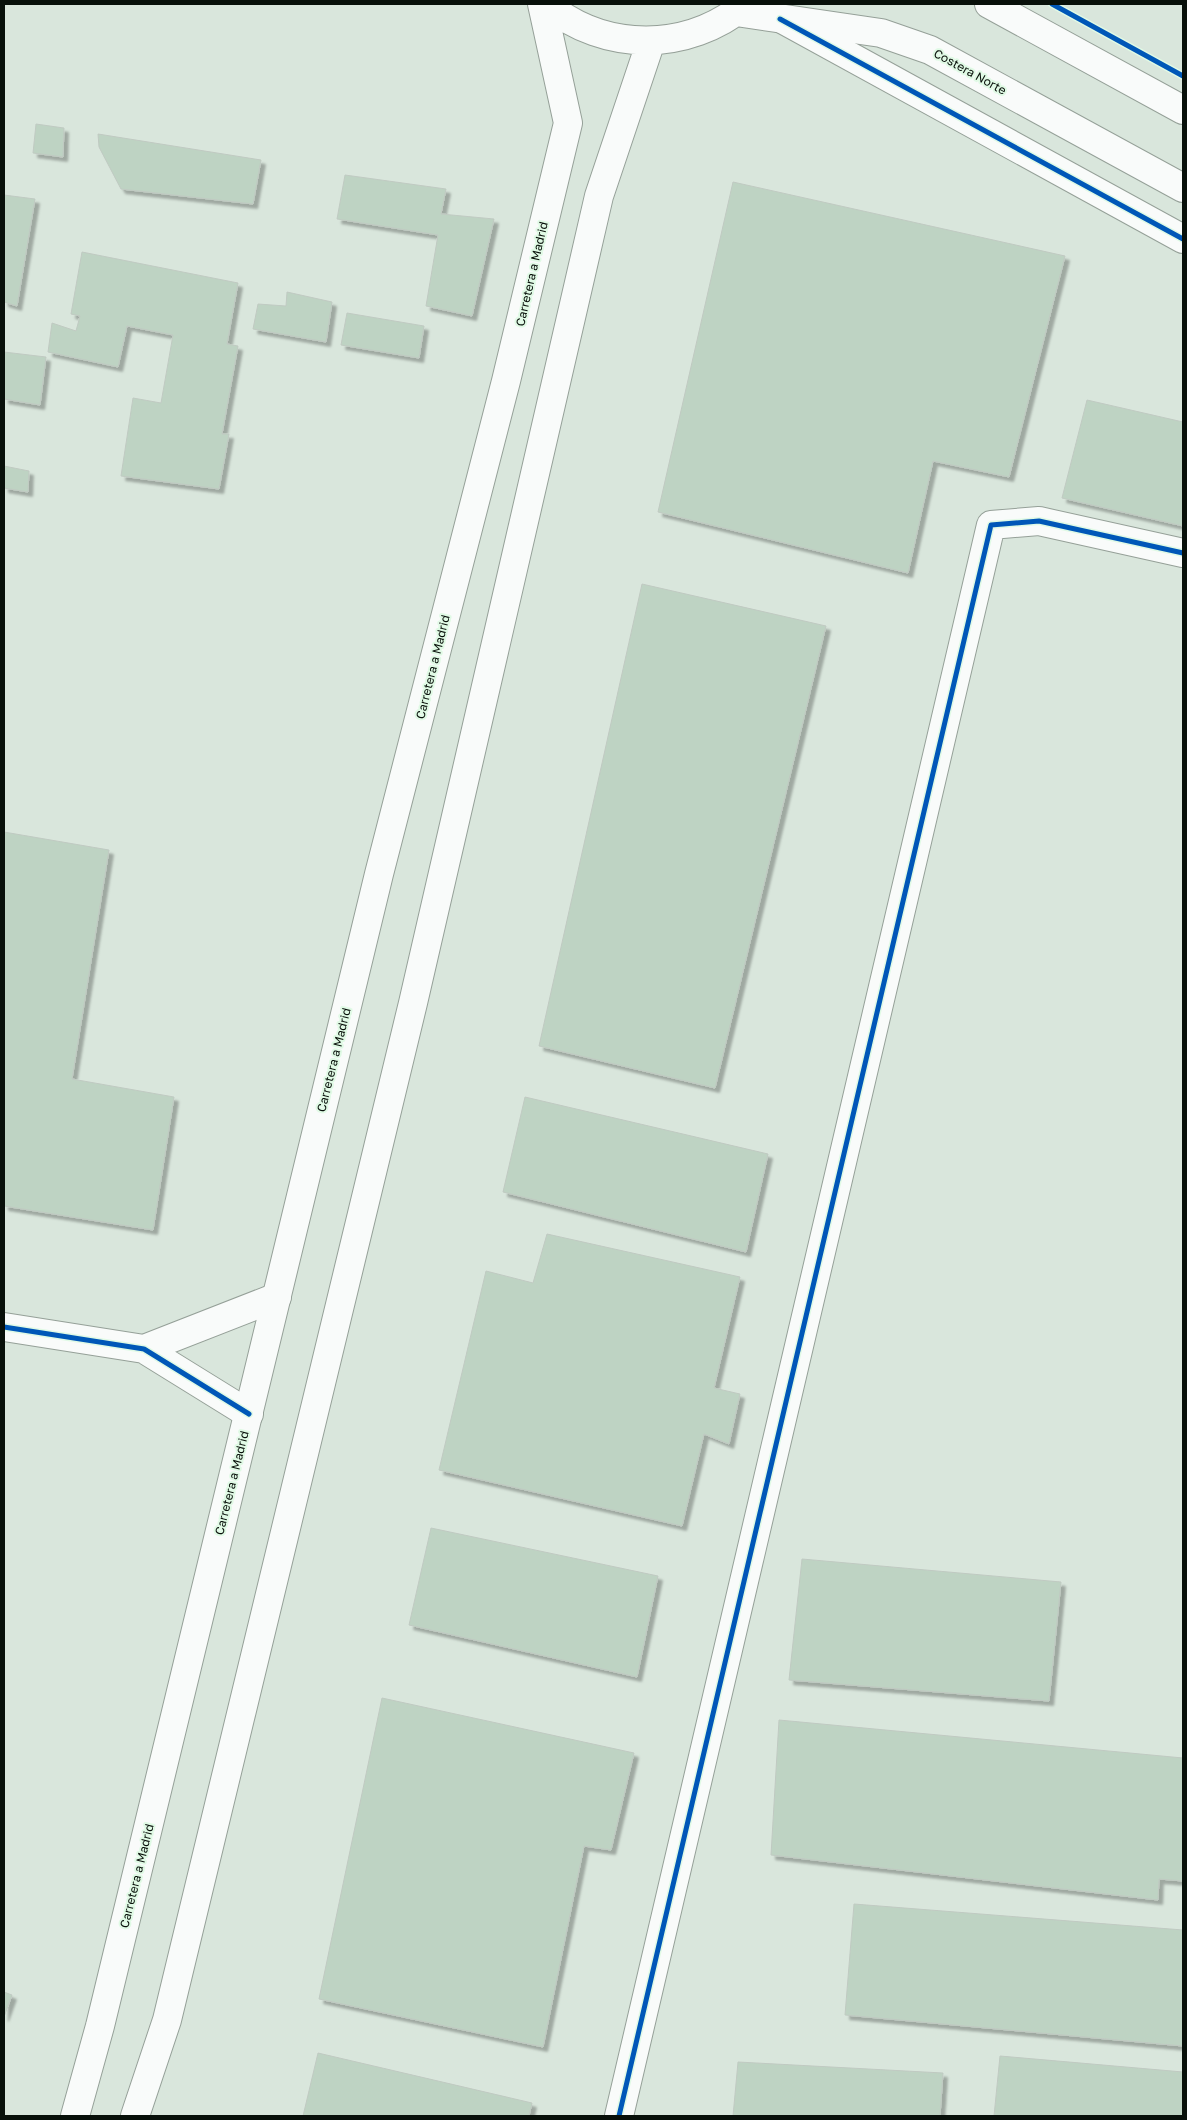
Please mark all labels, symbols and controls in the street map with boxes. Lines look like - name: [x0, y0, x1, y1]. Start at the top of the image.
- street label: Costera Norte: [931, 45, 1009, 98]
- street label: Carretera a Madrid: [512, 220, 551, 328]
- street label: Carretera a Madrid: [412, 613, 453, 720]
- street label: Carretera a Madrid: [313, 1006, 354, 1113]
- street label: Carretera a Madrid: [211, 1429, 252, 1536]
- street label: Carretera a Madrid: [116, 1822, 157, 1929]

